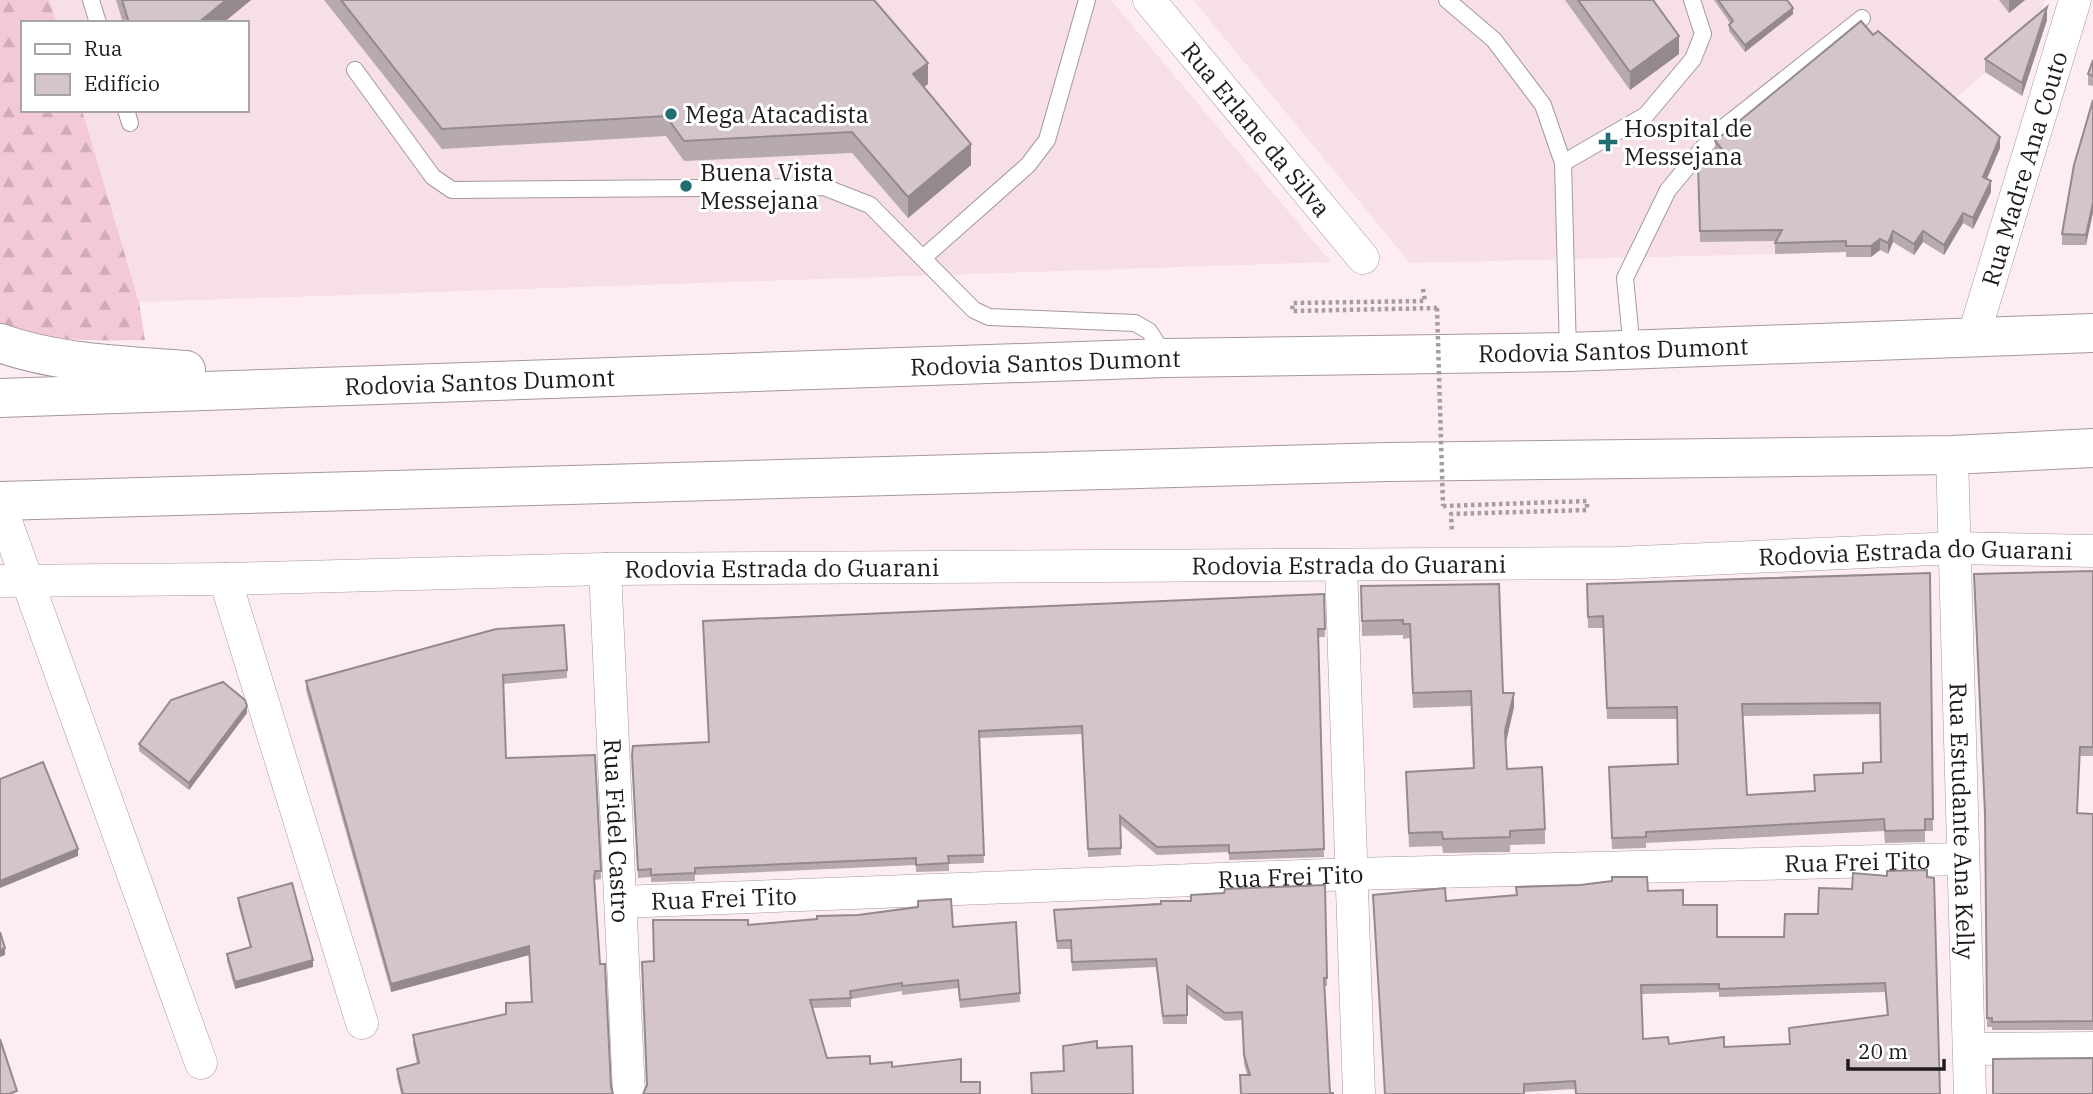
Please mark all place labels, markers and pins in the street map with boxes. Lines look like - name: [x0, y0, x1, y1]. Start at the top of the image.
- place label: Mega Atacadista: [685, 98, 869, 130]
- marker: Mega Atacadista: [663, 106, 679, 122]
- place label: Hospital de Messejana: [1624, 112, 1752, 172]
- marker: Hospital de Messejana: [1598, 132, 1618, 152]
- place label: Buena Vista Messejana: [700, 156, 834, 216]
- marker: Buena Vista Messejana: [678, 178, 694, 194]

